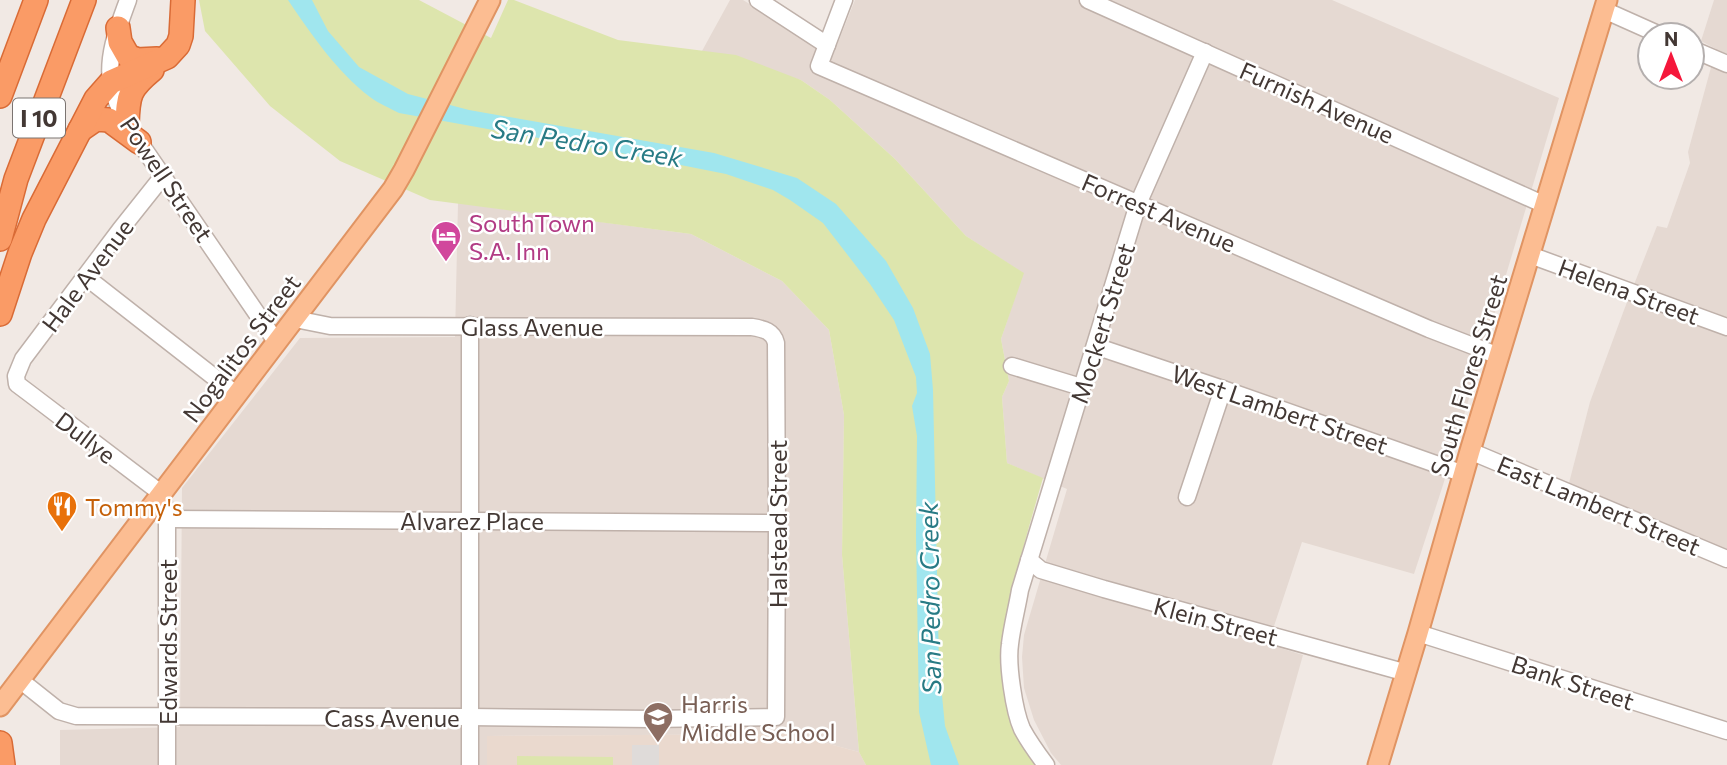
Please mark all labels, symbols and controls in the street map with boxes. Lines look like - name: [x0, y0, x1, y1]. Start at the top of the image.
- north arrow: [1636, 21, 1706, 91]
- text: N: [1664, 27, 1678, 50]
- street label: Furnish Avenue: [1235, 55, 1399, 149]
- road number: I 10: [13, 99, 65, 138]
- street label: Powell Street: [115, 111, 220, 247]
- water label: San Pedro Creek: [489, 112, 686, 173]
- street label: Forrest Avenue: [1078, 167, 1240, 257]
- place label: SouthTown S.A. Inn: [469, 208, 595, 265]
- street label: Hale Avenue: [35, 213, 139, 337]
- hotel icon: SouthTown S.A. Inn: [429, 219, 463, 263]
- street label: Mockert Street: [1064, 239, 1140, 407]
- street label: Helena Street: [1554, 252, 1704, 330]
- street label: Nogalitos Street: [176, 268, 306, 427]
- street label: South Flores Street: [1424, 270, 1513, 479]
- street label: Glass Avenue: [461, 312, 603, 341]
- street label: West Lambert Street: [1168, 358, 1392, 460]
- street label: Dullye: [50, 405, 122, 469]
- street label: Halstead Street: [763, 440, 792, 608]
- street label: East Lambert Street: [1493, 449, 1705, 561]
- restaurant icon: Tommy's: [45, 489, 79, 533]
- place label: Tommy's: [85, 492, 183, 521]
- water label: San Pedro Creek: [912, 500, 946, 695]
- street label: Alvarez Place: [400, 506, 544, 535]
- street label: Edwards Street: [153, 559, 182, 725]
- street label: Klein Street: [1151, 591, 1281, 652]
- street label: Bank Street: [1508, 649, 1638, 715]
- place label: Harris Middle School: [681, 689, 836, 746]
- school or university icon: Harris Middle School: [641, 700, 675, 744]
- street label: Cass Avenue: [324, 703, 460, 732]

